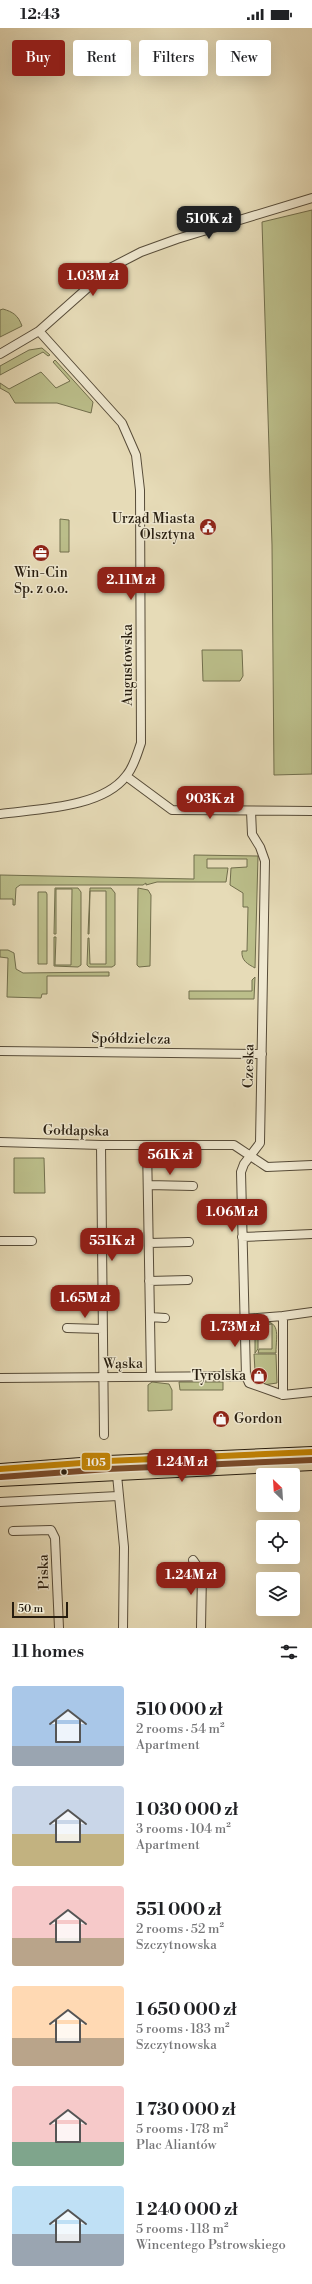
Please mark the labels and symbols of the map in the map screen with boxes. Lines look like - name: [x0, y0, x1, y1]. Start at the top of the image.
- pin: 510K zł: [172, 206, 246, 240]
- pin: 1.03M zł: [52, 263, 134, 297]
- place label: Urząd Miasta Olsztyna: [112, 510, 196, 544]
- public building icon: Urząd Miasta Olsztyna: [198, 517, 218, 537]
- office icon: Win-Cin Sp. z o.o.: [31, 543, 51, 563]
- place label: Win-Cin Sp. z o.o.: [13, 564, 68, 598]
- pin: 2.11M zł: [90, 567, 172, 601]
- street label: Augustowska: [119, 623, 137, 707]
- pin: 903K zł: [173, 786, 247, 820]
- street label: Spółdzielcza: [91, 1029, 172, 1049]
- street label: Czeska: [240, 1043, 258, 1088]
- street label: Gołdapska: [43, 1121, 110, 1141]
- pin: 561K zł: [133, 1142, 207, 1176]
- pin: 1.06M zł: [191, 1199, 273, 1233]
- pin: 551K zł: [75, 1228, 149, 1262]
- pin: 1.65M zł: [44, 1285, 126, 1319]
- pin: 1.73M zł: [194, 1314, 276, 1348]
- street label: Wąska: [102, 1355, 144, 1373]
- shop icon: Tyrolska: [249, 1366, 269, 1386]
- place label: Tyrolska: [192, 1367, 247, 1385]
- shop icon: Gordon: [211, 1409, 231, 1429]
- place label: Gordon: [234, 1410, 283, 1428]
- pin: 1.24M zł: [141, 1449, 223, 1483]
- line badge: 105: [81, 1452, 111, 1471]
- text: 105: [86, 1456, 106, 1470]
- unlabelled marker: [59, 1467, 69, 1477]
- north arrow: [256, 1468, 300, 1512]
- street label: Piska: [34, 1553, 54, 1590]
- pin: 1.24M zł: [150, 1562, 232, 1596]
- scale bar: [12, 1600, 68, 1619]

